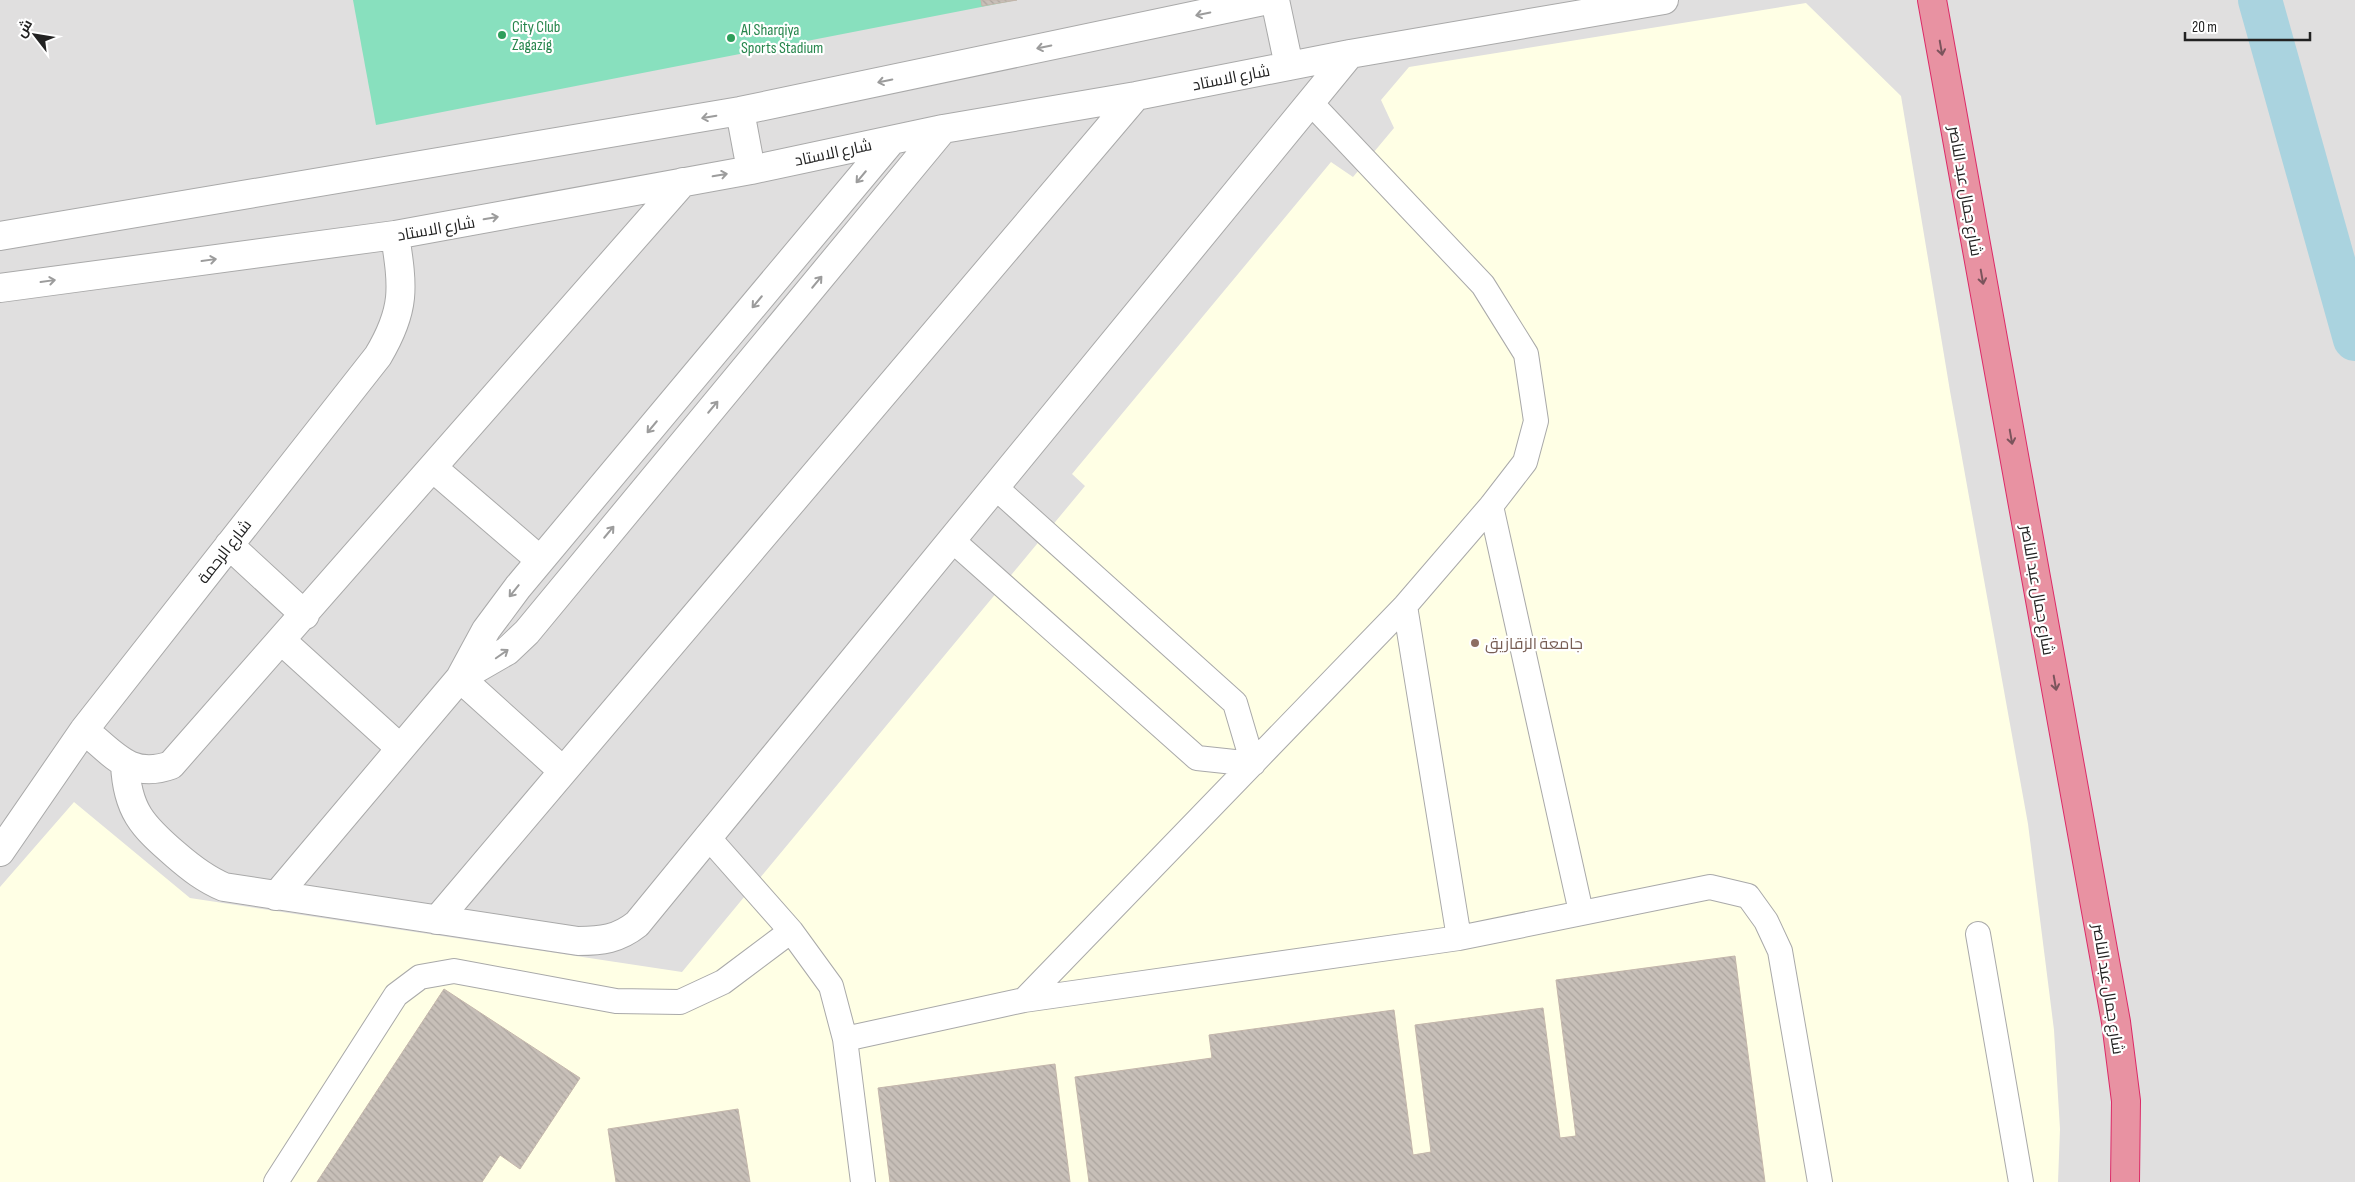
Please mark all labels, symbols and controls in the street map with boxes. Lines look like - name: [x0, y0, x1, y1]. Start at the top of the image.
- one-way arrow: [1195, 9, 1211, 19]
- north arrow: [10, 10, 60, 60]
- scale bar: [2185, 10, 2310, 42]
- text: ش: [12, 16, 36, 41]
- place label: City Club Zagazig: [512, 18, 560, 55]
- text: 20 m: [2192, 18, 2217, 37]
- place label: Al Sharqiya Sports Stadium: [740, 21, 823, 58]
- marker: City Club Zagazig: [496, 29, 508, 41]
- marker: Al Sharqiya Sports Stadium: [725, 32, 737, 44]
- one-way arrow: [1936, 40, 1946, 56]
- one-way arrow: [1036, 43, 1052, 52]
- street label: شارع الاستاد: [1191, 62, 1272, 96]
- one-way arrow: [877, 76, 893, 86]
- one-way arrow: [701, 112, 717, 122]
- street label: شارع جمال عبد الناصر: [1943, 124, 1985, 258]
- street label: شارع الاستاد: [793, 136, 874, 172]
- one-way arrow: [711, 170, 727, 180]
- one-way arrow: [855, 171, 867, 184]
- one-way arrow: [483, 212, 499, 222]
- street label: شارع الاستاد: [396, 213, 477, 247]
- one-way arrow: [201, 255, 217, 265]
- one-way arrow: [1977, 268, 1987, 284]
- one-way arrow: [40, 276, 56, 286]
- one-way arrow: [811, 276, 822, 289]
- one-way arrow: [751, 295, 762, 308]
- one-way arrow: [707, 401, 718, 414]
- one-way arrow: [647, 420, 658, 433]
- one-way arrow: [2006, 428, 2016, 444]
- street label: شارع الرحمة: [194, 516, 257, 588]
- street label: شارع جمال عبد الناصر: [2015, 523, 2057, 657]
- one-way arrow: [604, 526, 615, 539]
- one-way arrow: [509, 585, 520, 598]
- place label: جامعة الزقازيق: [1485, 635, 1583, 654]
- marker: جامعة الزقازيق: [1469, 637, 1481, 649]
- one-way arrow: [495, 649, 509, 659]
- one-way arrow: [2051, 674, 2061, 690]
- street label: شارع جمال عبد الناصر: [2087, 922, 2127, 1056]

